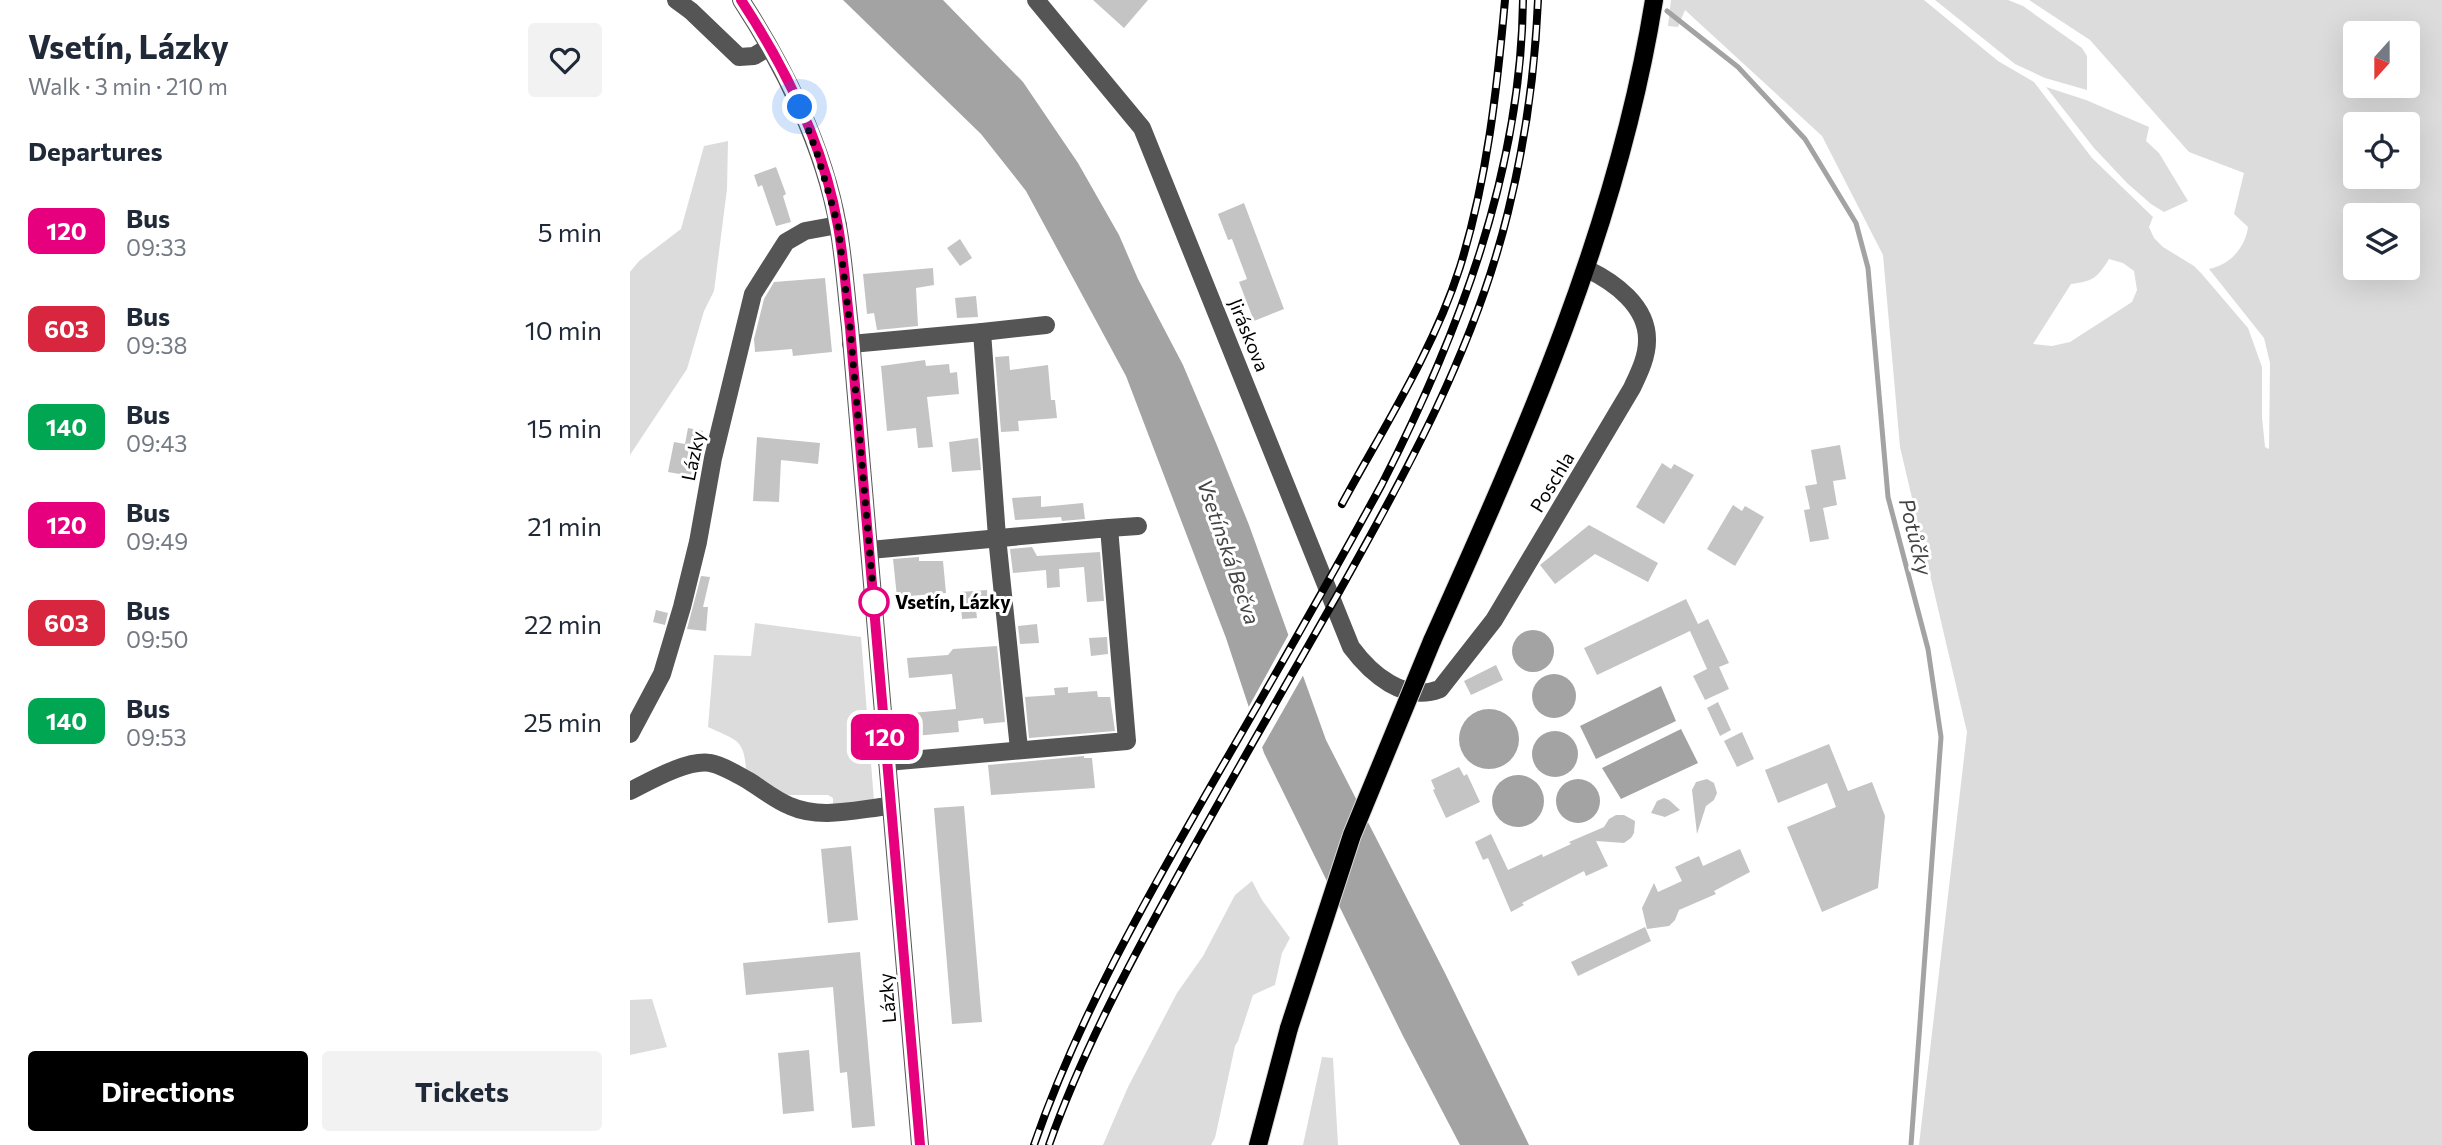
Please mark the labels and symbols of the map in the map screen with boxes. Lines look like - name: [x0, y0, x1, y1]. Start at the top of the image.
- north arrow: [2343, 21, 2420, 98]
- your location: [782, 89, 817, 124]
- street label: Jiráskova: [1224, 295, 1274, 375]
- street label: Lázky: [676, 429, 709, 483]
- street label: Poschla: [1525, 447, 1579, 516]
- water label: Vsetínská Bečva: [1193, 476, 1266, 627]
- water label: Potůčky: [1895, 496, 1938, 579]
- marker: Vsetín, Lázky: [859, 587, 889, 617]
- place label: Vsetín, Lázky: [895, 590, 1011, 613]
- line badge: 120: [845, 714, 925, 760]
- street label: Lázky: [873, 972, 900, 1024]

